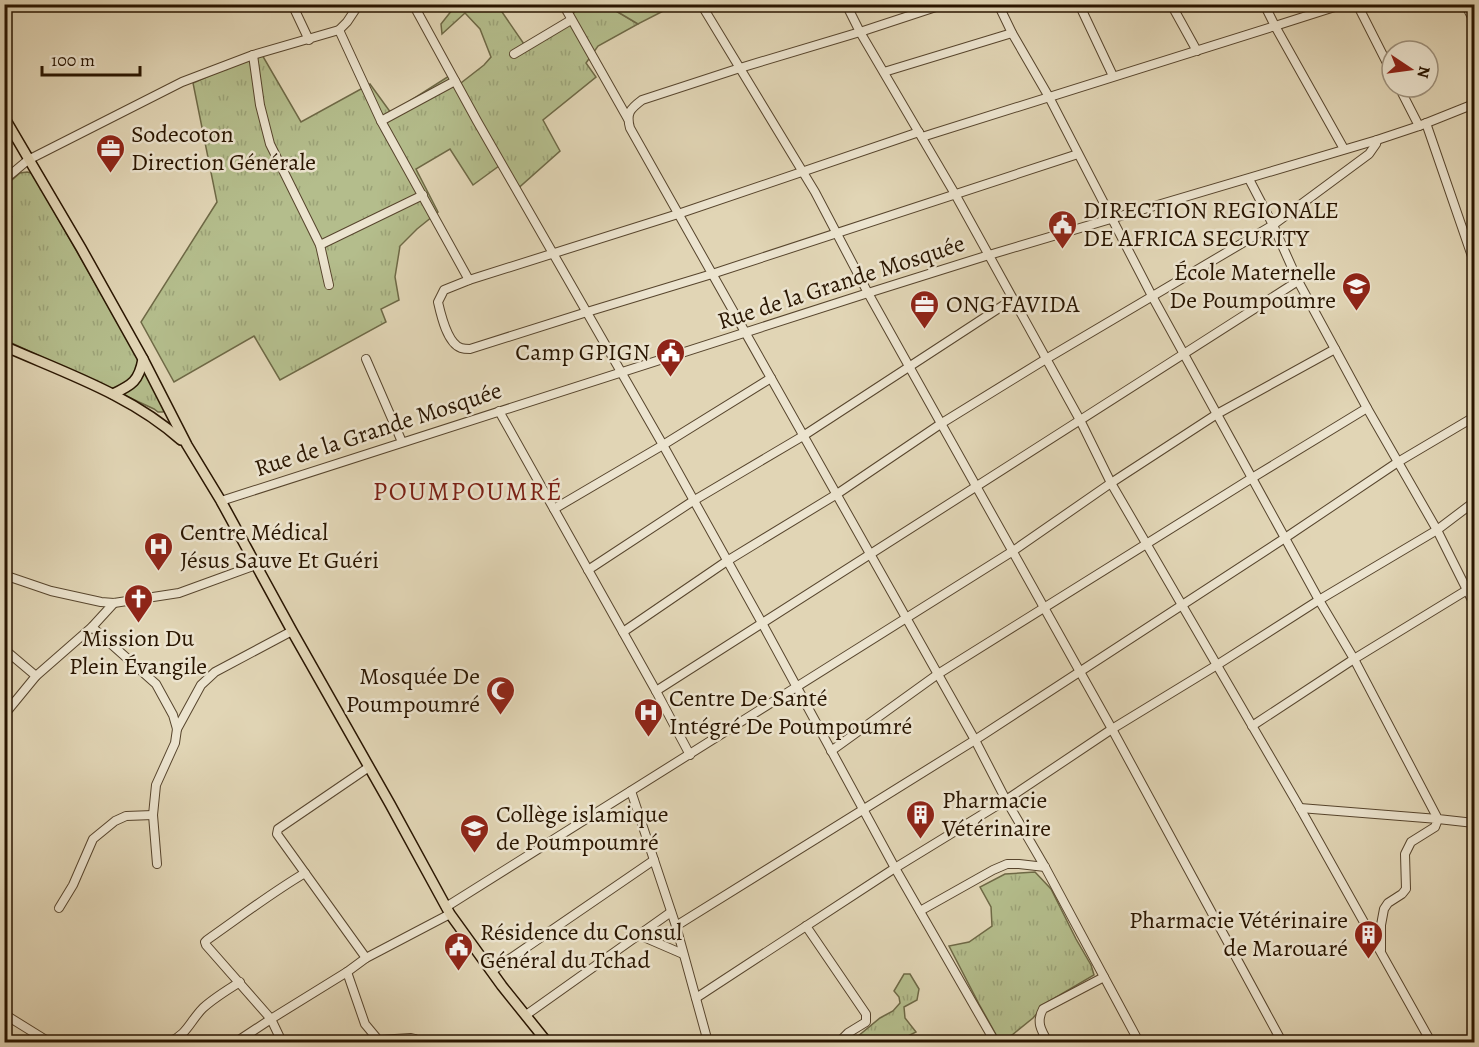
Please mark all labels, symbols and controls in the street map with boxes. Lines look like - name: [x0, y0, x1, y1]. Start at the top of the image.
- scale bar: [42, 39, 140, 77]
- north arrow: [1380, 39, 1440, 99]
- text: 100 m: [51, 48, 95, 72]
- text: N: [1412, 64, 1436, 81]
- place label: Sodecoton Direction Générale: [131, 118, 316, 178]
- office icon: Sodecoton Direction Générale: [94, 132, 126, 174]
- place label: DIRECTION REGIONALE DE AFRICA SECURITY: [1083, 194, 1339, 254]
- public building icon: DIRECTION REGIONALE DE AFRICA SECURITY: [1046, 208, 1078, 250]
- street label: Rue de la Grande Mosquée: [713, 227, 969, 337]
- place label: École Maternelle De Poumpoumre: [1169, 256, 1336, 316]
- school or university icon: École Maternelle De Poumpoumre: [1341, 270, 1373, 312]
- office icon: ONG FAVIDA: [909, 288, 941, 330]
- place label: ONG FAVIDA: [946, 288, 1080, 320]
- place label: Camp GPIGN: [515, 336, 650, 368]
- public building icon: Camp GPIGN: [655, 336, 687, 378]
- street label: Rue de la Grande Mosquée: [250, 374, 506, 484]
- district label: POUMPOUMRÉ: [373, 474, 563, 509]
- place label: Centre Médical Jésus Sauve Et Guéri: [180, 516, 379, 576]
- hospital icon: Centre Médical Jésus Sauve Et Guéri: [143, 530, 175, 572]
- church icon: Mission Du Plein Évangile: [122, 582, 154, 624]
- place label: Mission Du Plein Évangile: [69, 622, 207, 682]
- place label: Mosquée De Poumpoumré: [346, 660, 480, 720]
- mosque icon: Mosquée De Poumpoumré: [485, 674, 517, 716]
- place label: Centre De Santé Intégré De Poumpoumré: [669, 682, 912, 742]
- hospital icon: Centre De Santé Intégré De Poumpoumré: [632, 696, 664, 738]
- place label: Pharmacie Vétérinaire: [941, 784, 1051, 844]
- place label: Collège islamique de Poumpoumré: [496, 798, 669, 858]
- building icon: Pharmacie Vétérinaire: [905, 798, 937, 840]
- school or university icon: Collège islamique de Poumpoumré: [459, 812, 491, 854]
- place label: Pharmacie Vétérinaire de Marouaré: [1129, 904, 1348, 964]
- place label: Résidence du Consul Général du Tchad: [480, 916, 682, 976]
- building icon: Pharmacie Vétérinaire de Marouaré: [1353, 918, 1385, 960]
- public building icon: Résidence du Consul Général du Tchad: [443, 930, 475, 972]

